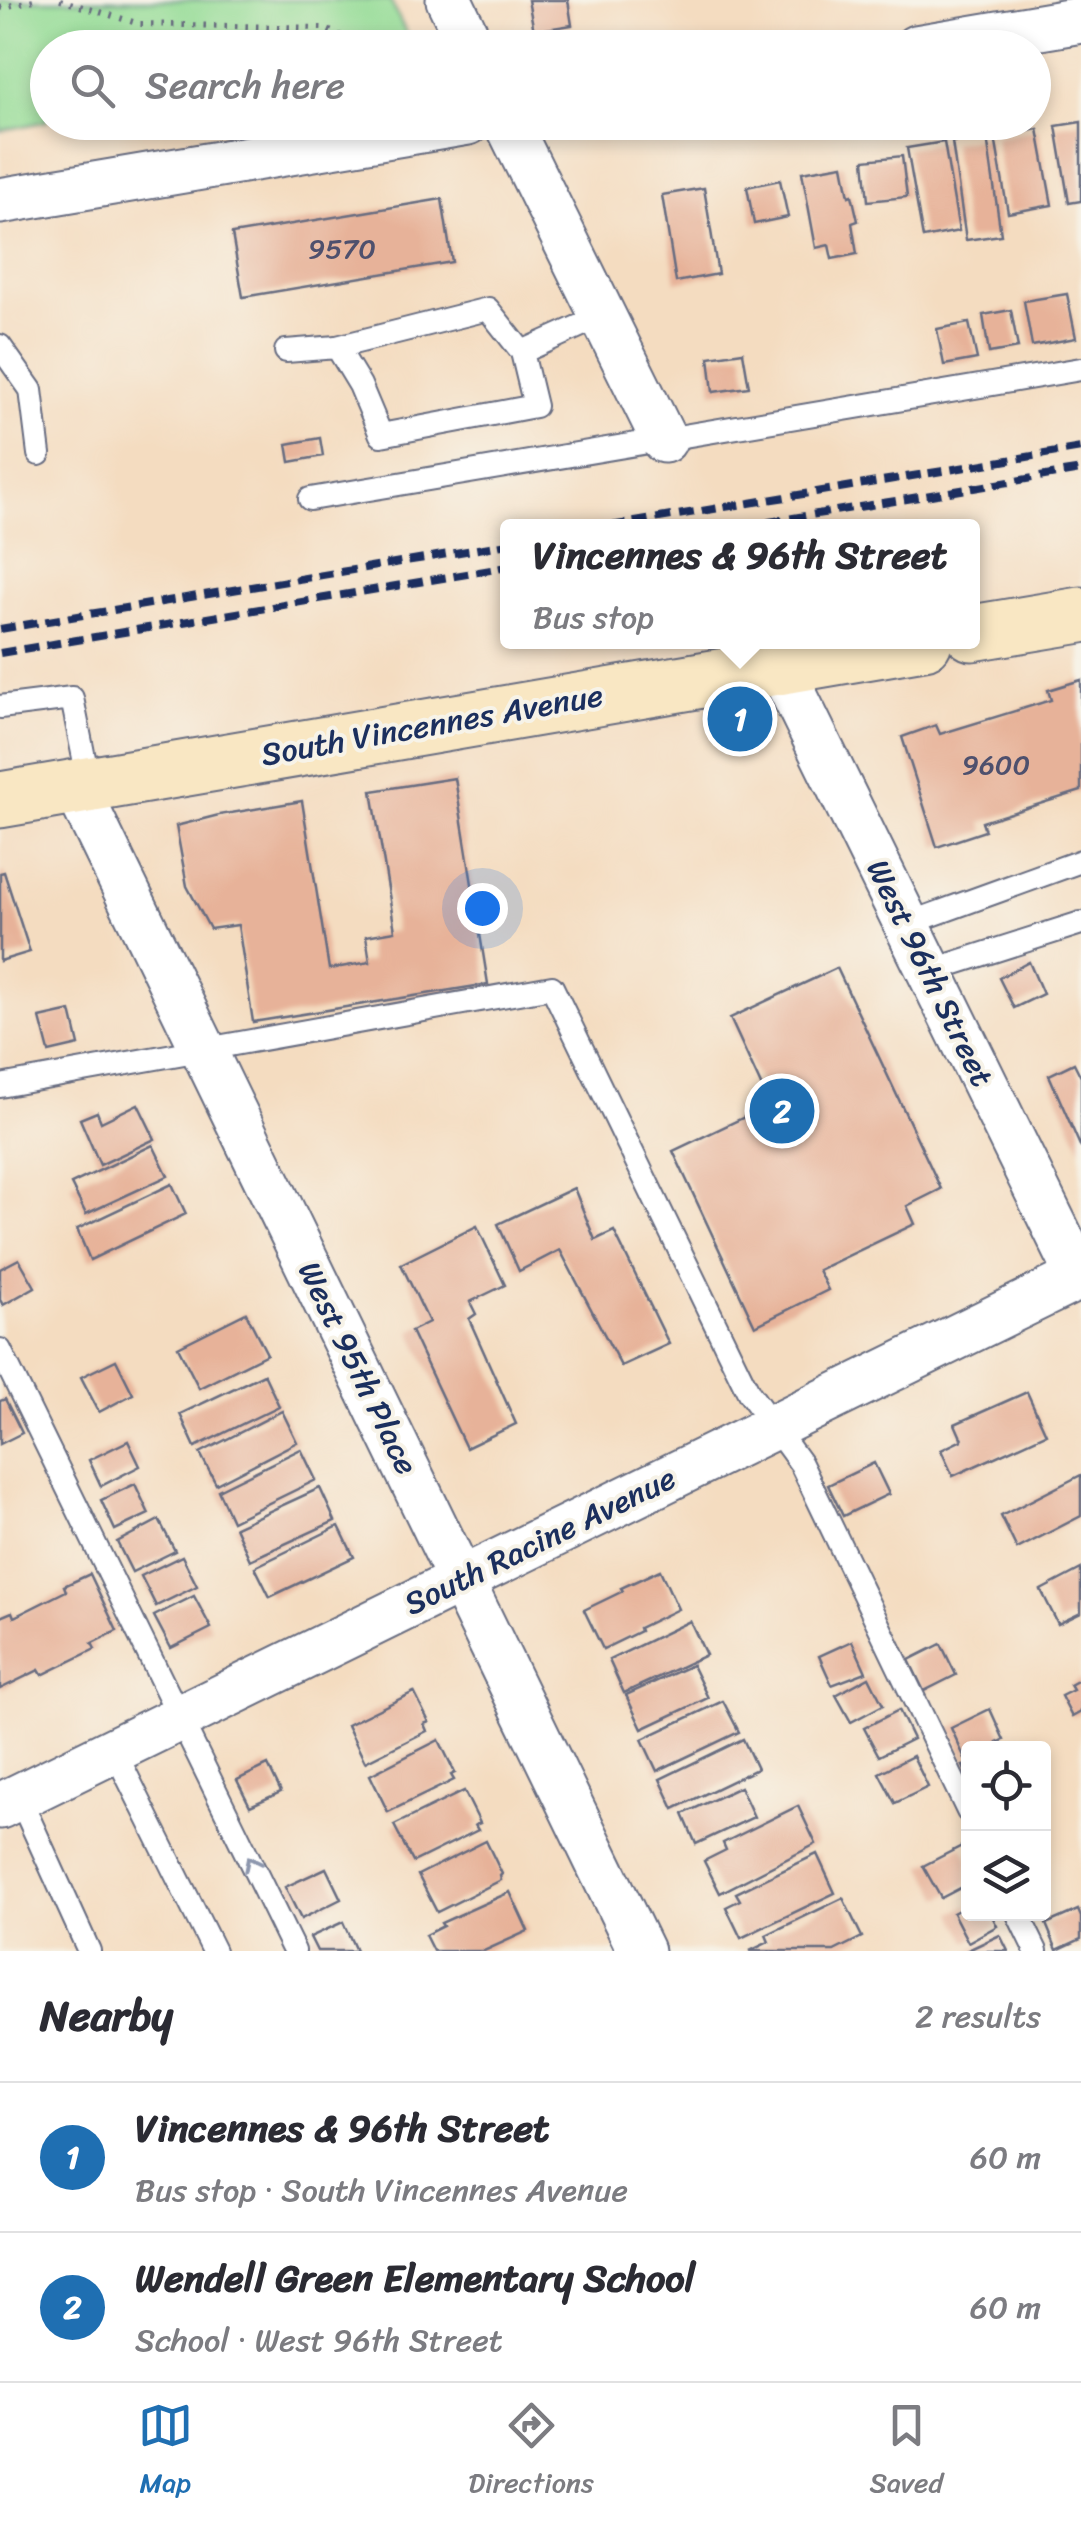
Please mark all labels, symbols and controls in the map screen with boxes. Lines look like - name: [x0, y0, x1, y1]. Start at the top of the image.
- search box: [30, 30, 1051, 140]
- text: Search here: [145, 52, 345, 119]
- icon: search: [65, 58, 120, 113]
- house number: 9570: [308, 224, 376, 273]
- popup: [500, 519, 980, 649]
- text: Vincennes & 96th Street: [533, 522, 947, 589]
- text: Bus stop: [533, 589, 654, 646]
- street label: South Vincennes Avenue: [256, 667, 608, 783]
- pin: 1: [708, 682, 772, 756]
- house number: 9600: [962, 740, 1030, 789]
- street label: West 96th Street: [850, 849, 1010, 1097]
- your location: [457, 883, 508, 934]
- pin: 2: [750, 1074, 814, 1148]
- street label: West 95th Place: [281, 1251, 435, 1485]
- street label: South Racine Avenue: [394, 1450, 686, 1632]
- map controls: [961, 1741, 1051, 1921]
- button: locate: [961, 1741, 1051, 1831]
- button: layers: [961, 1831, 1051, 1921]
- one-way arrow: [244, 1856, 264, 1874]
- text: Nearby: [40, 1979, 173, 2053]
- text: 2 results: [915, 1988, 1041, 2045]
- text: Vincennes & 96th Street: [135, 2095, 550, 2162]
- text: 1: [66, 2129, 79, 2186]
- text: 60 m: [970, 2129, 1041, 2186]
- text: Bus stop · South Vincennes Avenue: [135, 2162, 628, 2219]
- text: Wendell Green Elementary School: [135, 2245, 695, 2312]
- text: 2: [63, 2279, 82, 2336]
- text: 60 m: [970, 2279, 1041, 2336]
- text: School · West 96th Street: [135, 2312, 503, 2369]
- tab: Map: [138, 2398, 193, 2507]
- tab: Directions: [468, 2398, 594, 2507]
- tab: Saved: [869, 2398, 943, 2507]

